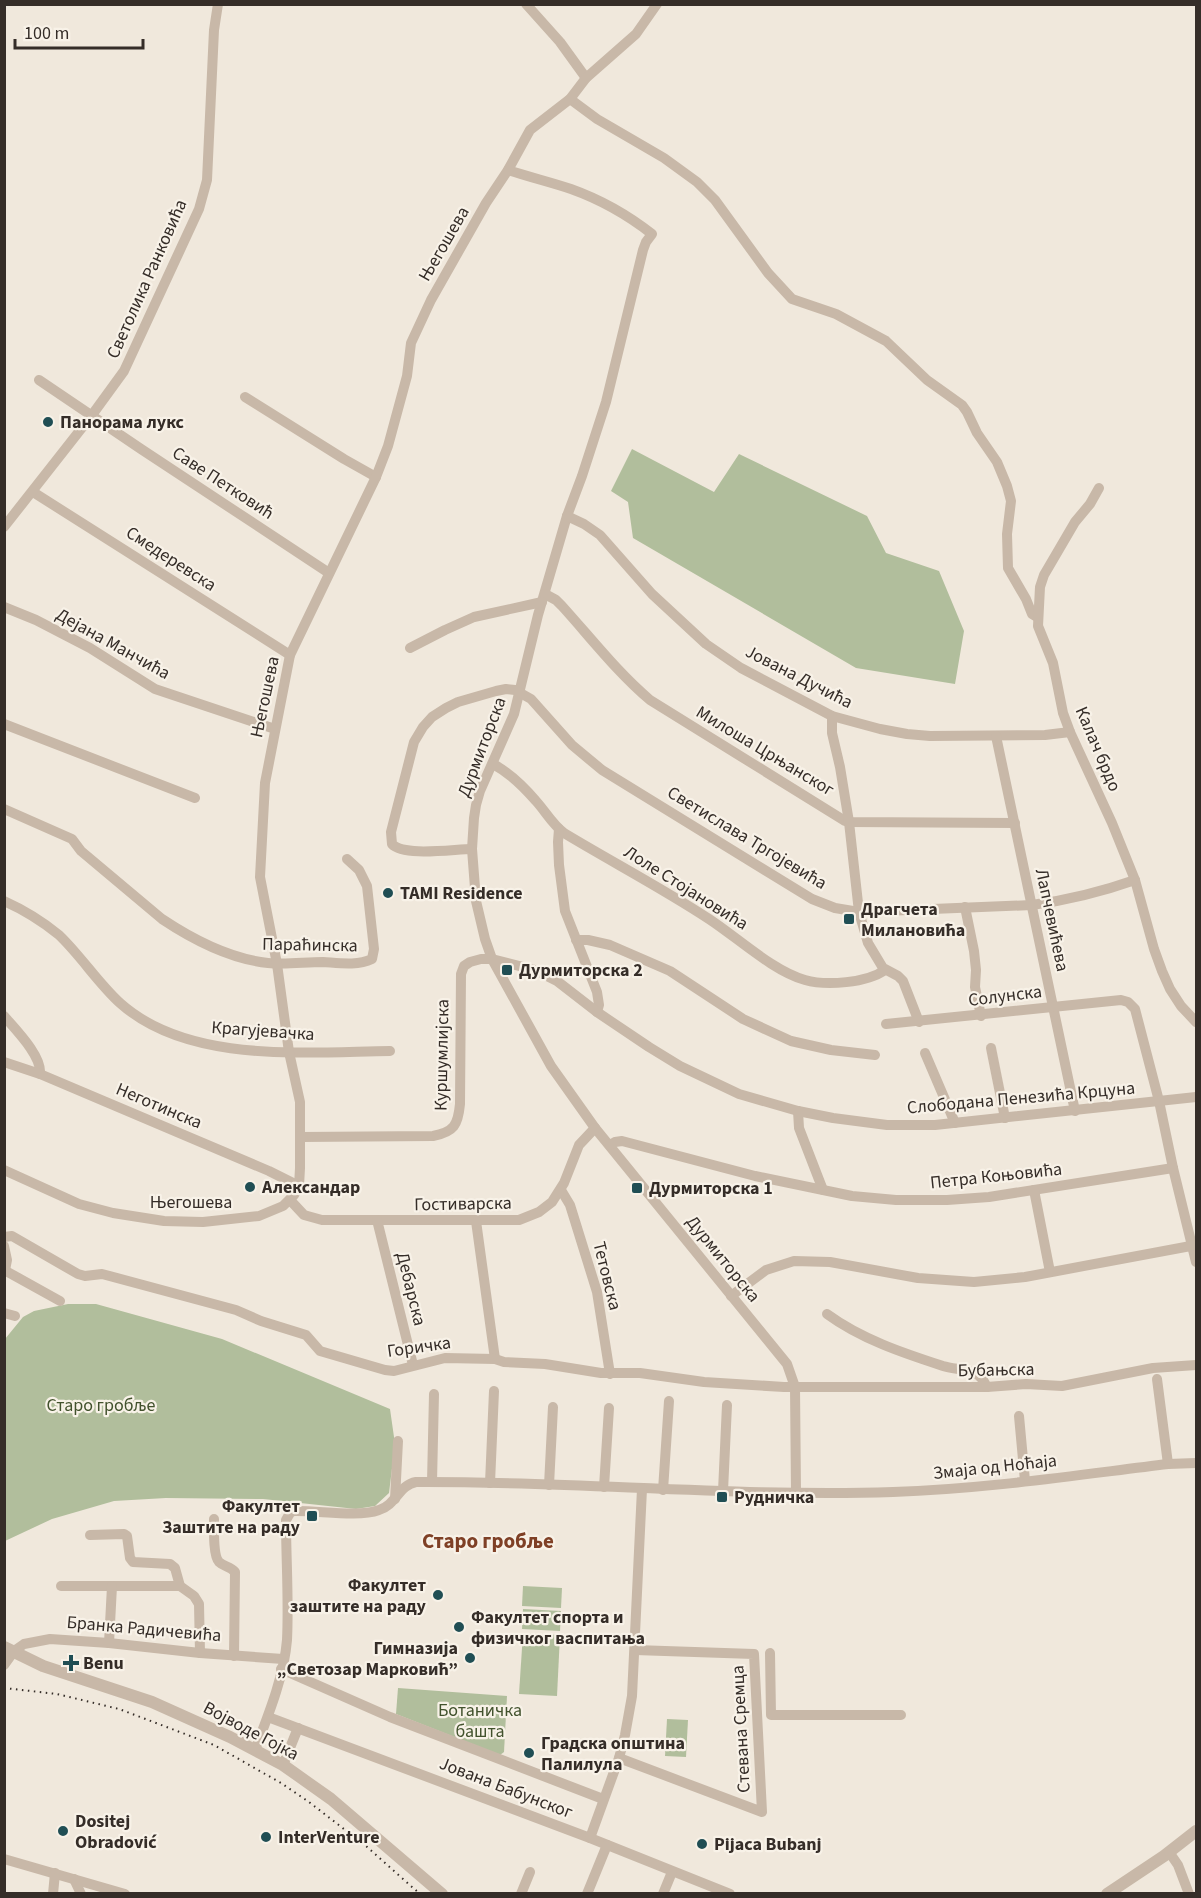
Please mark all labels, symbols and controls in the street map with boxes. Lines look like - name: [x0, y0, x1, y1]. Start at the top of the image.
- scale bar: [15, 12, 142, 50]
- text: 100 m: [24, 21, 69, 46]
- street label: Светолика Ранковића: [101, 195, 193, 363]
- street label: Његошева: [413, 202, 475, 286]
- place label: Панорама лукс: [60, 410, 185, 435]
- marker: Панорама лукс: [41, 415, 55, 429]
- street label: Саве Петковић: [167, 441, 279, 525]
- street label: Смедеревска: [121, 520, 221, 598]
- street label: Дејана Манчића: [51, 602, 175, 686]
- street label: Јована Дучића: [741, 639, 857, 715]
- street label: Његошева: [244, 654, 286, 740]
- street label: Дурмиторска: [451, 693, 513, 801]
- street label: Милоша Црњанског: [691, 700, 839, 802]
- street label: Калач брдо: [1069, 703, 1127, 795]
- street label: Светислава Тргојевића: [662, 780, 832, 896]
- street label: Лоле Стојановића: [619, 840, 753, 936]
- street label: Лапчевићева: [1029, 866, 1075, 974]
- place label: TAMI Residence: [400, 881, 523, 906]
- marker: TAMI Residence: [381, 886, 395, 900]
- place label: Драгчета Милановића: [861, 897, 965, 943]
- marker: Драгчета Милановића: [842, 912, 856, 926]
- street label: Параћинска: [262, 932, 358, 958]
- place label: Дурмиторска 2: [519, 958, 643, 983]
- marker: Дурмиторска 2: [500, 963, 514, 977]
- street label: Солунска: [967, 979, 1043, 1013]
- street label: Куршумлијска: [429, 999, 455, 1111]
- street label: Крагујевачка: [211, 1015, 315, 1047]
- street label: Слободана Пенезића Крцуна: [906, 1076, 1136, 1120]
- street label: Неготинска: [112, 1077, 206, 1135]
- street label: Петра Коњовића: [929, 1157, 1063, 1195]
- place label: Александар: [261, 1175, 360, 1200]
- place label: Дурмиторска 1: [649, 1176, 773, 1201]
- marker: Александар: [243, 1180, 257, 1194]
- marker: Дурмиторска 1: [630, 1181, 644, 1195]
- street label: Његошева: [150, 1190, 232, 1215]
- street label: Гостиварска: [414, 1191, 512, 1217]
- street label: Дурмиторска: [680, 1210, 766, 1308]
- street label: Тетовска: [586, 1239, 628, 1313]
- street label: Дебарска: [390, 1249, 432, 1329]
- street label: Горичка: [386, 1330, 452, 1364]
- street label: Бубањска: [957, 1357, 1035, 1383]
- park label: Старо гробље: [46, 1393, 156, 1418]
- street label: Змаја од Ноћаја: [932, 1448, 1058, 1486]
- place label: Рудничка: [734, 1485, 814, 1510]
- marker: Рудничка: [715, 1490, 729, 1504]
- place label: Факултет Заштите на раду: [162, 1494, 301, 1540]
- marker: Факултет Заштите на раду: [305, 1509, 319, 1523]
- district label: Старо гробље: [422, 1526, 554, 1556]
- place label: Факултет заштите на раду: [290, 1573, 427, 1619]
- marker: Факултет заштите на раду: [431, 1588, 445, 1602]
- place label: Факултет спорта и физичког васпитања: [471, 1605, 645, 1651]
- street label: Бранка Радичевића: [66, 1610, 222, 1648]
- marker: Факултет спорта и физичког васпитања: [452, 1620, 466, 1634]
- place label: Гимназија „Светозар Марковић”: [277, 1636, 458, 1682]
- place label: Benu: [83, 1651, 124, 1676]
- marker: Гимназија „Светозар Марковић”: [463, 1651, 477, 1665]
- marker: Benu: [64, 1656, 78, 1670]
- street label: Стевана Сремца: [725, 1665, 757, 1793]
- street label: Војводе Гојка: [199, 1695, 303, 1767]
- park label: Ботаничка башта: [438, 1698, 522, 1744]
- place label: Градска општина Палилула: [541, 1731, 685, 1777]
- marker: Градска општина Палилула: [522, 1746, 536, 1760]
- street label: Јована Бабунског: [436, 1751, 576, 1825]
- place label: Dositej Obradović: [75, 1809, 157, 1855]
- marker: Dositej Obradović: [56, 1824, 70, 1838]
- place label: InterVenture: [278, 1825, 380, 1850]
- marker: InterVenture: [259, 1830, 273, 1844]
- place label: Pijaca Bubanj: [714, 1832, 822, 1857]
- marker: Pijaca Bubanj: [695, 1837, 709, 1851]

